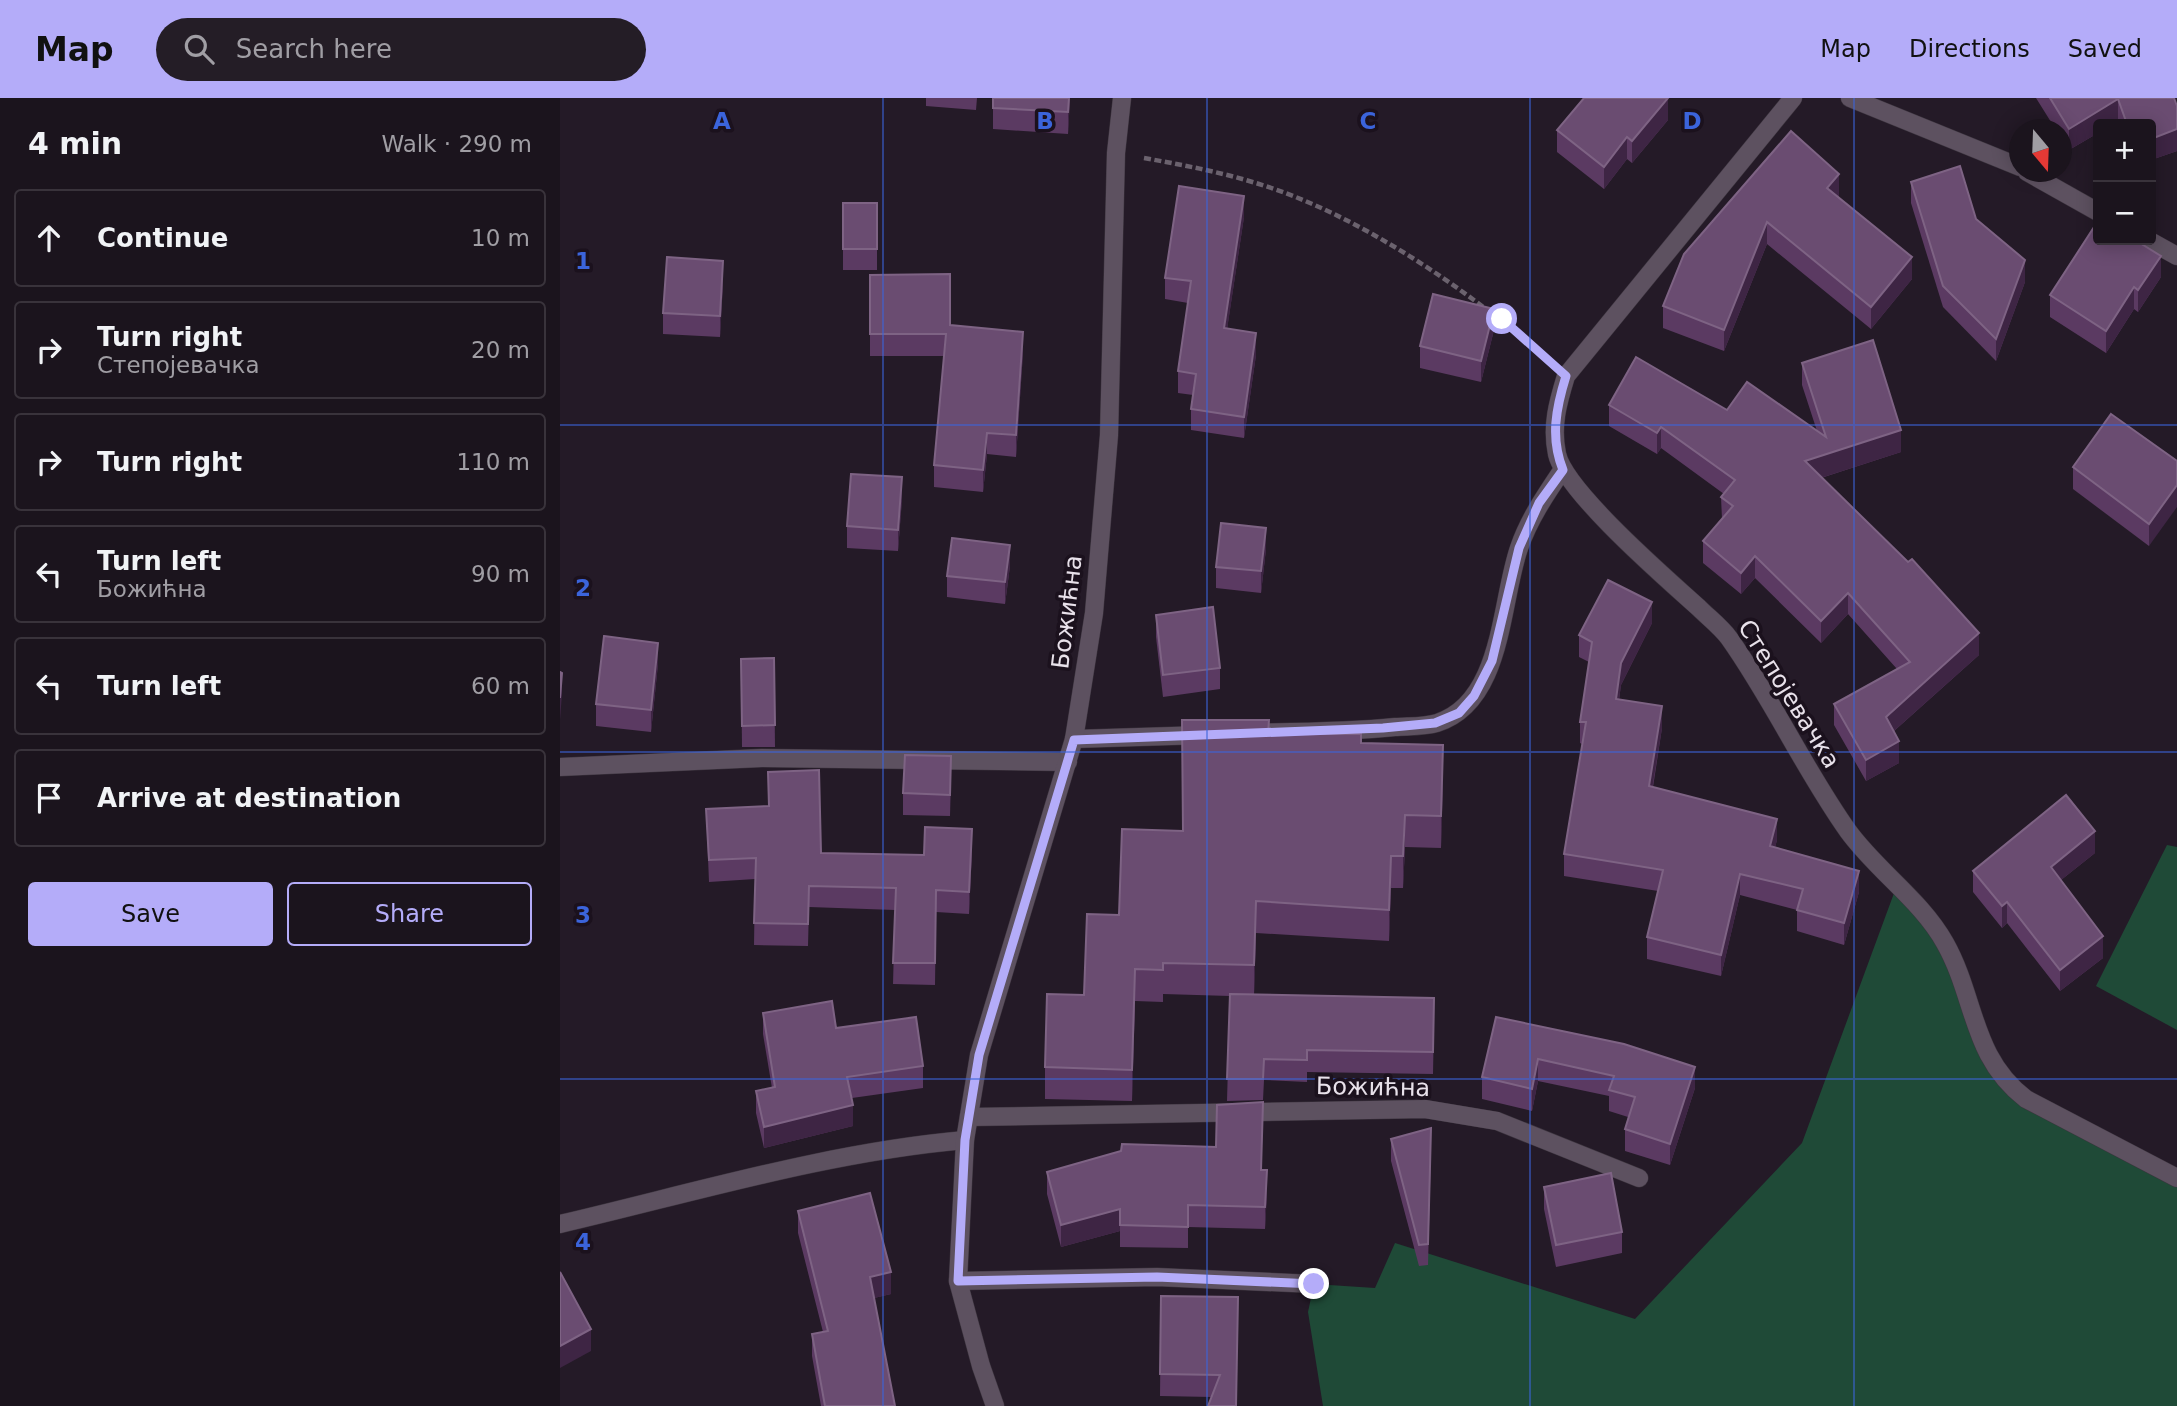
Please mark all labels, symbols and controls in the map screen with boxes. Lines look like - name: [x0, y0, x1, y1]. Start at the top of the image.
- search box: [156, 18, 646, 81]
- text: Map: [35, 30, 114, 69]
- icon: search: [180, 30, 218, 68]
- text: Search here: [236, 34, 392, 64]
- text: Map: [1820, 35, 1871, 63]
- text: Directions: [1909, 35, 2030, 63]
- text: Saved: [2068, 35, 2142, 63]
- text: A: [713, 108, 731, 134]
- text: B: [1036, 108, 1054, 134]
- text: C: [1360, 108, 1376, 134]
- text: D: [1682, 108, 1702, 134]
- north arrow: [2009, 119, 2072, 182]
- map controls: [2093, 119, 2156, 245]
- button: +: [2093, 119, 2156, 182]
- text: 4 min: [28, 126, 122, 161]
- text: Walk · 290 m: [381, 131, 532, 157]
- button: −: [2093, 182, 2156, 245]
- icon: ahead: [30, 219, 68, 257]
- text: Continue: [97, 223, 228, 253]
- text: 10 m: [471, 225, 530, 251]
- text: 1: [575, 248, 591, 274]
- route start: [1486, 303, 1517, 334]
- text: Turn right: [97, 322, 242, 352]
- icon: right: [30, 331, 68, 369]
- text: 20 m: [471, 337, 530, 363]
- text: Степојевачка: [97, 352, 259, 378]
- icon: right: [30, 443, 68, 481]
- text: Turn right: [97, 447, 242, 477]
- text: 110 m: [456, 449, 530, 475]
- text: Turn left: [97, 546, 221, 576]
- street label: Божићна: [1046, 554, 1088, 670]
- icon: left: [30, 555, 68, 593]
- text: 90 m: [471, 561, 530, 587]
- text: 2: [575, 575, 591, 601]
- text: Божићна: [97, 576, 207, 602]
- street label: Степојевачка: [1732, 615, 1846, 773]
- icon: left: [30, 667, 68, 705]
- text: Turn left: [97, 671, 221, 701]
- text: 60 m: [471, 673, 530, 699]
- icon: arrive: [30, 779, 68, 817]
- text: Arrive at destination: [97, 783, 401, 813]
- button: Save: [28, 882, 273, 946]
- button: Share: [287, 882, 532, 946]
- text: 3: [575, 902, 591, 928]
- street label: Божићна: [1316, 1072, 1430, 1102]
- text: 4: [575, 1229, 591, 1255]
- route end: [1298, 1268, 1329, 1299]

